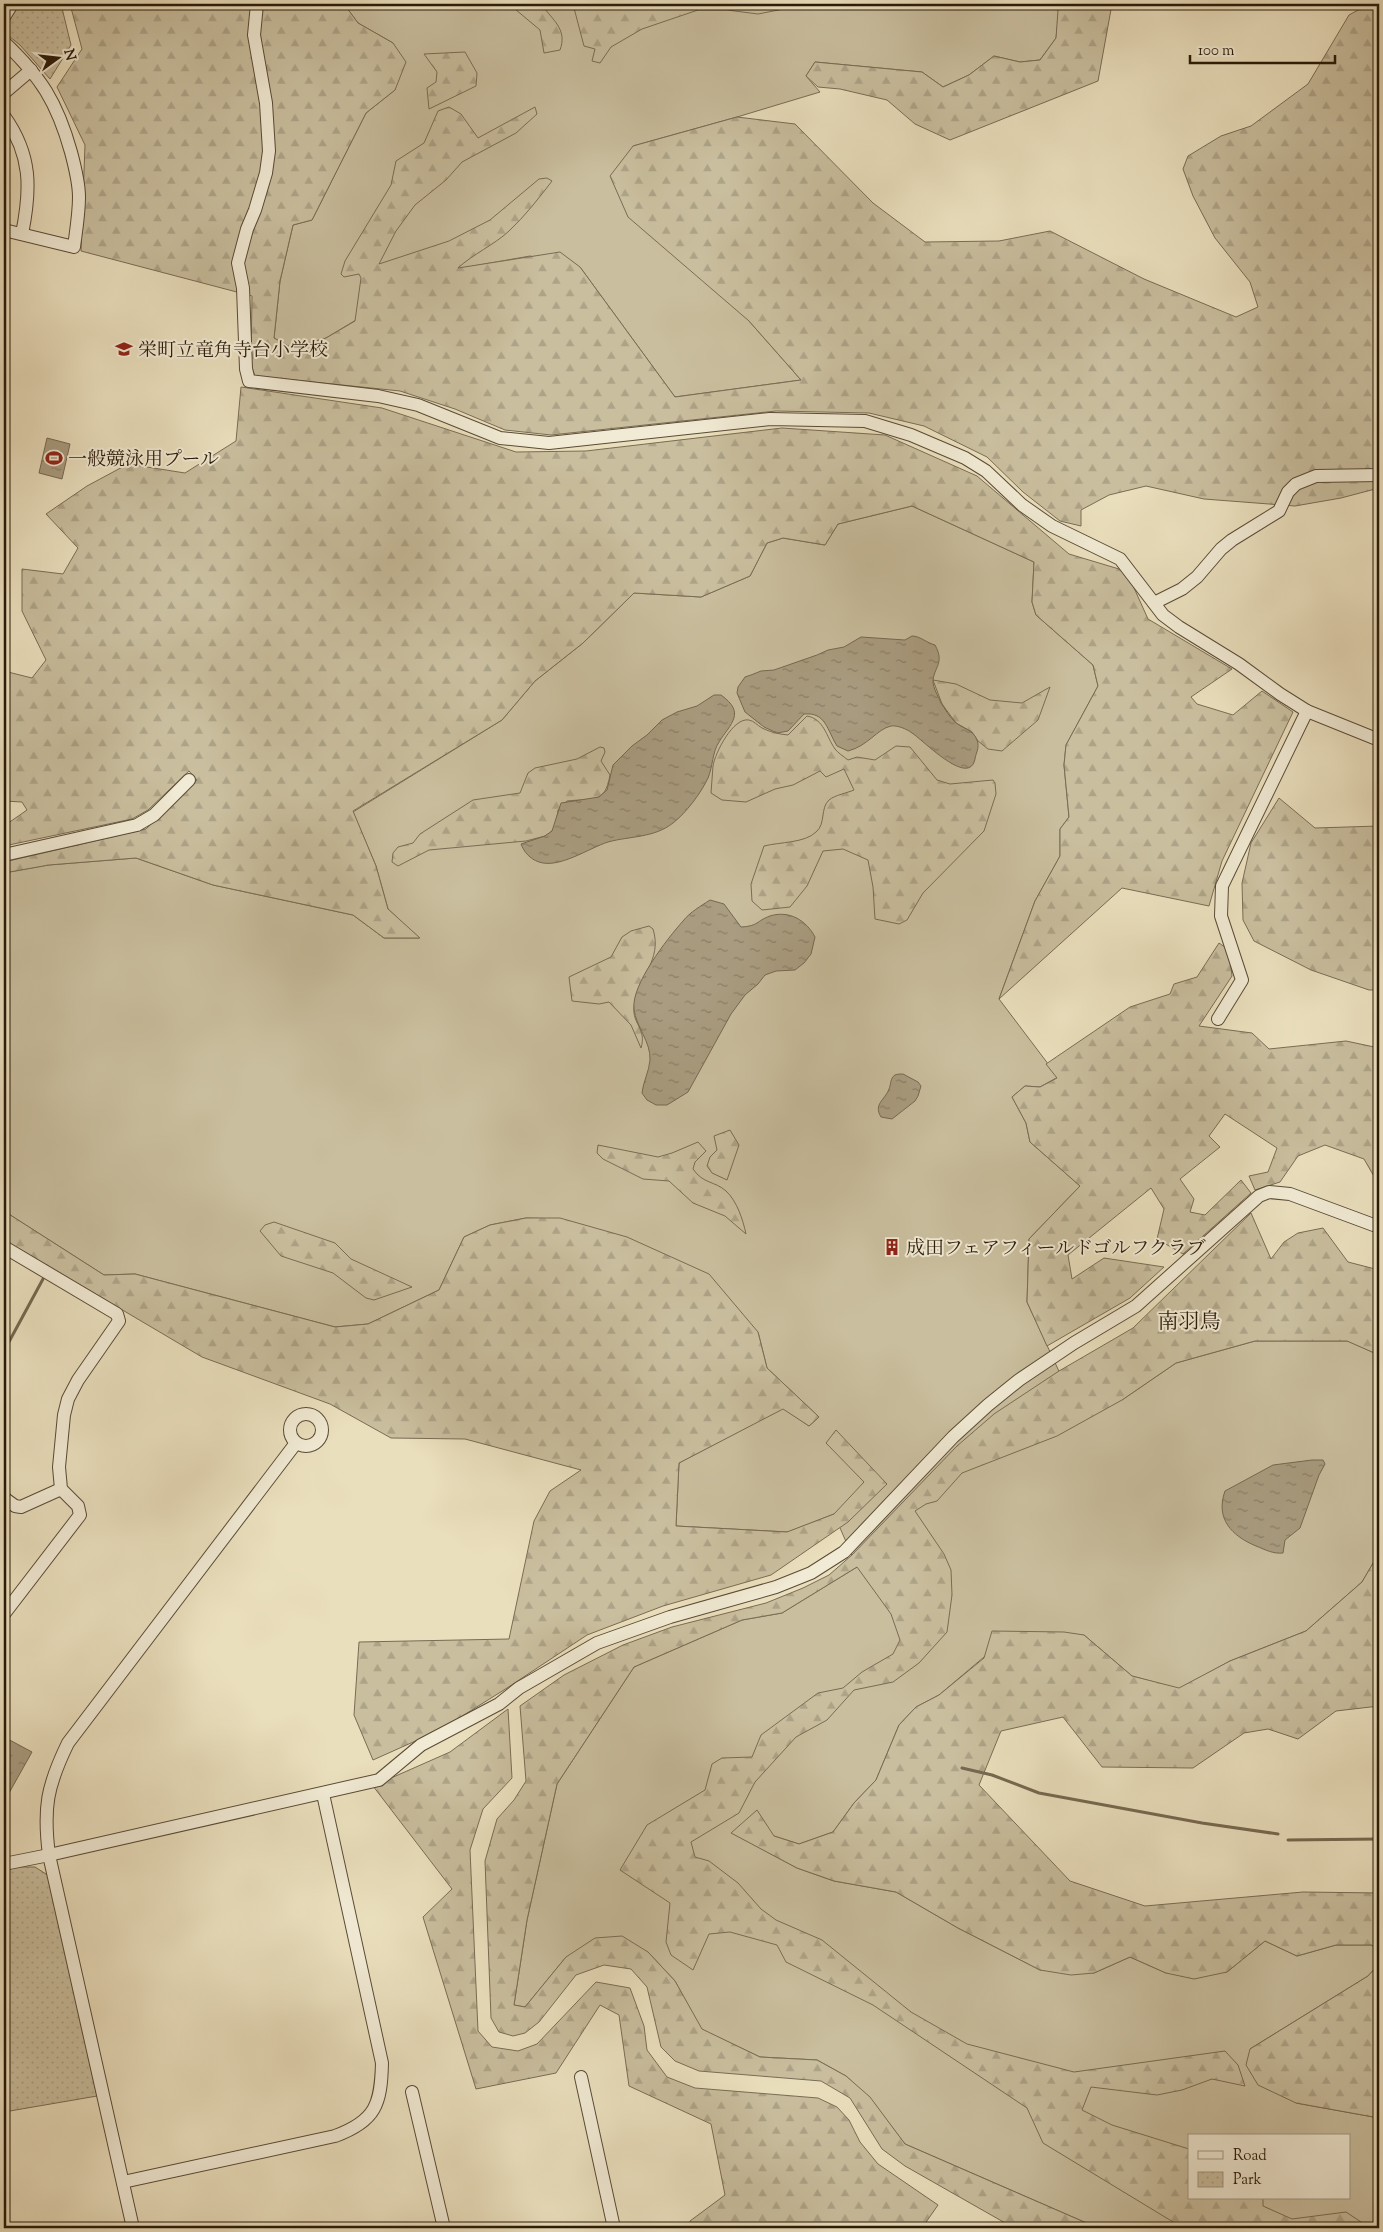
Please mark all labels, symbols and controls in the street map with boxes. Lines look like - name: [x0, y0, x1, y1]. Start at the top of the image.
- north arrow: [32, 32, 82, 82]
- scale bar: [1190, 32, 1336, 64]
- text: 100 m: [1198, 41, 1235, 62]
- text: N: [58, 47, 80, 63]
- place label: 栄町立竜角寺台小学校: [138, 338, 328, 365]
- school or university icon: 栄町立竜角寺台小学校: [114, 339, 134, 359]
- place label: 一般競泳用プール: [68, 447, 219, 474]
- sports icon: 一般競泳用プール: [44, 448, 64, 468]
- place label: 成田フェアフィールドゴルフクラブ: [906, 1236, 1206, 1263]
- building icon: 成田フェアフィールドゴルフクラブ: [882, 1237, 902, 1257]
- district label: 南羽鳥: [1158, 1308, 1221, 1338]
- legend: [1188, 2134, 1350, 2200]
- text: Road: [1233, 2146, 1267, 2167]
- text: Park: [1233, 2170, 1262, 2191]

